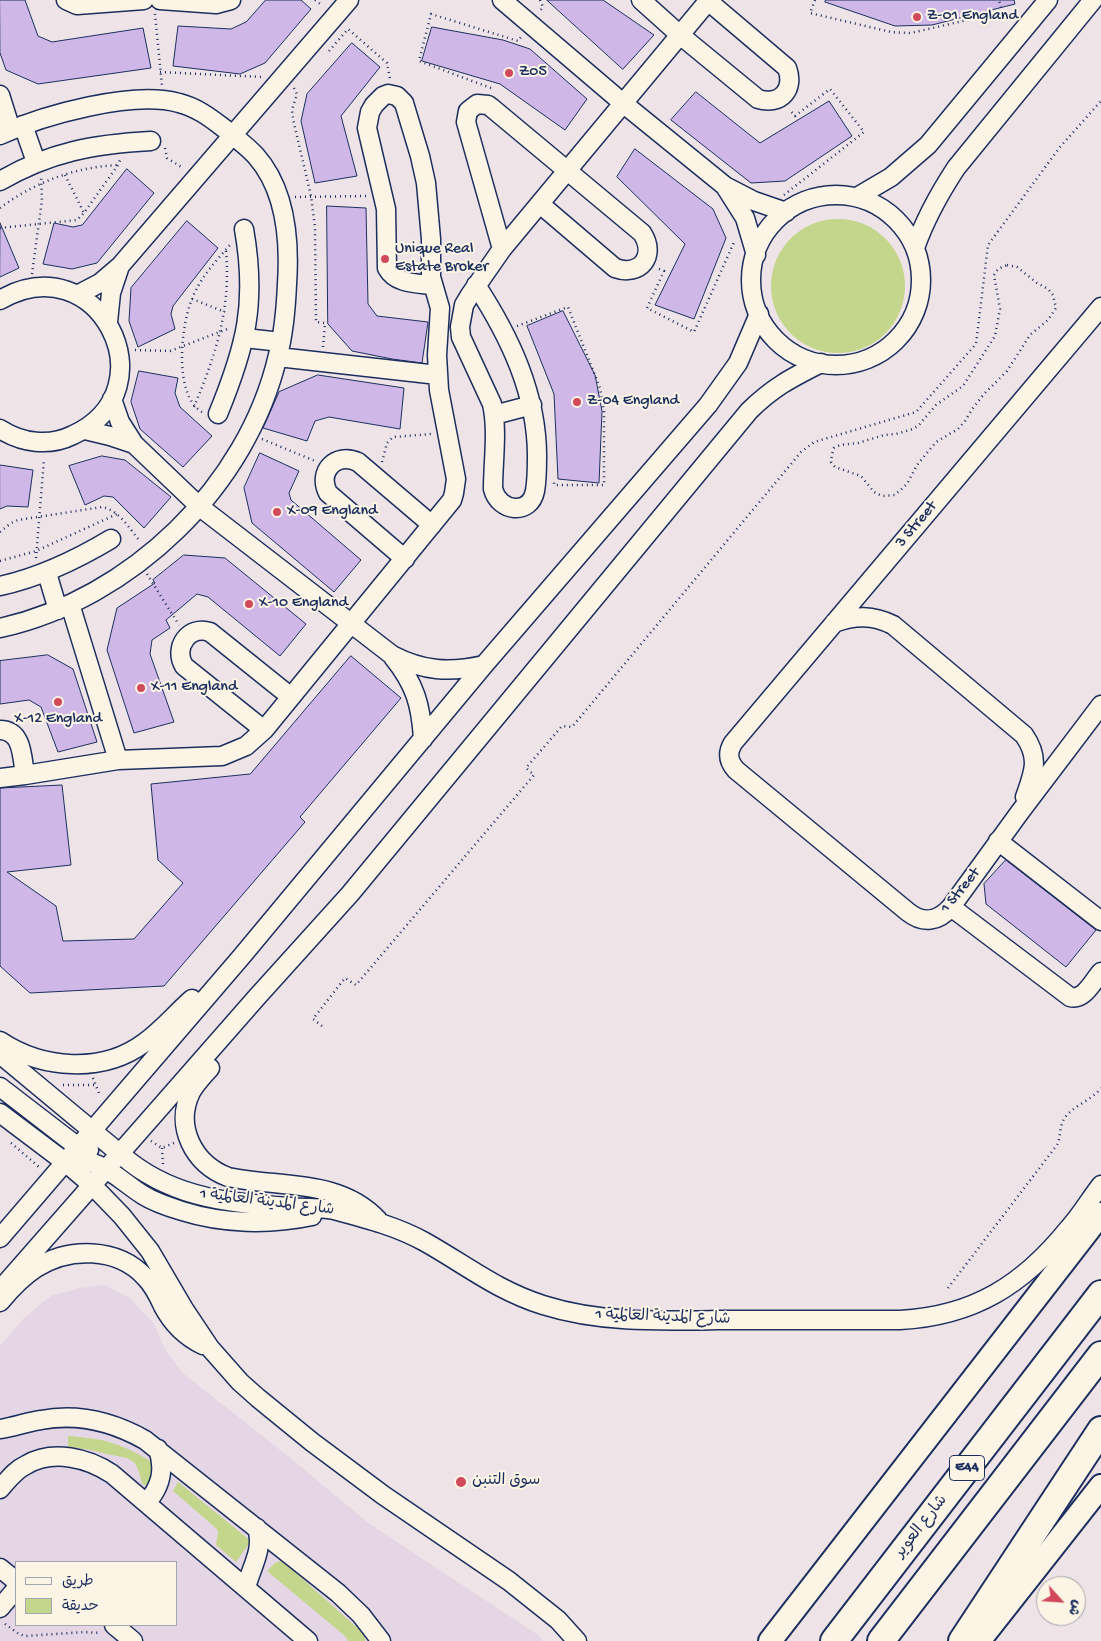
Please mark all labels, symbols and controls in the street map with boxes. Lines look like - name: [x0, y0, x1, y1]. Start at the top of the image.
- place label: Z-01 England: [927, 7, 1018, 27]
- marker: Z-01 England: [911, 11, 923, 23]
- place label: Z05: [519, 63, 547, 83]
- marker: Z05: [503, 67, 515, 79]
- place label: Unique Real Estate Broker: [395, 240, 488, 278]
- marker: Unique Real Estate Broker: [379, 253, 391, 265]
- place label: Z-04 England: [587, 392, 679, 412]
- marker: Z-04 England: [571, 396, 583, 408]
- street label: 3 Street: [892, 498, 942, 552]
- place label: X-09 England: [287, 502, 377, 522]
- marker: X-09 England: [271, 506, 283, 518]
- place label: X-10 England: [259, 594, 348, 614]
- marker: X-10 England: [243, 598, 255, 610]
- place label: X-11 England: [151, 678, 237, 698]
- marker: X-11 England: [135, 682, 147, 694]
- marker: X-12 England: [52, 696, 64, 708]
- place label: X-12 England: [14, 710, 102, 730]
- street label: 1 Street: [937, 864, 985, 918]
- street label: شارع المدينة العالمية 1: [199, 1185, 335, 1221]
- street label: شارع المدينة العالمية 1: [595, 1306, 731, 1330]
- road number: E44: [950, 1456, 984, 1480]
- place label: سوق التنبن: [472, 1472, 540, 1492]
- marker: سوق التنبن: [454, 1475, 468, 1489]
- street label: شارع العوير: [892, 1492, 952, 1562]
- legend: [15, 1561, 178, 1626]
- text: طريق: [62, 1573, 94, 1591]
- north arrow: [1036, 1576, 1086, 1626]
- text: ش: [1063, 1597, 1085, 1618]
- text: حديقة: [62, 1598, 99, 1616]

